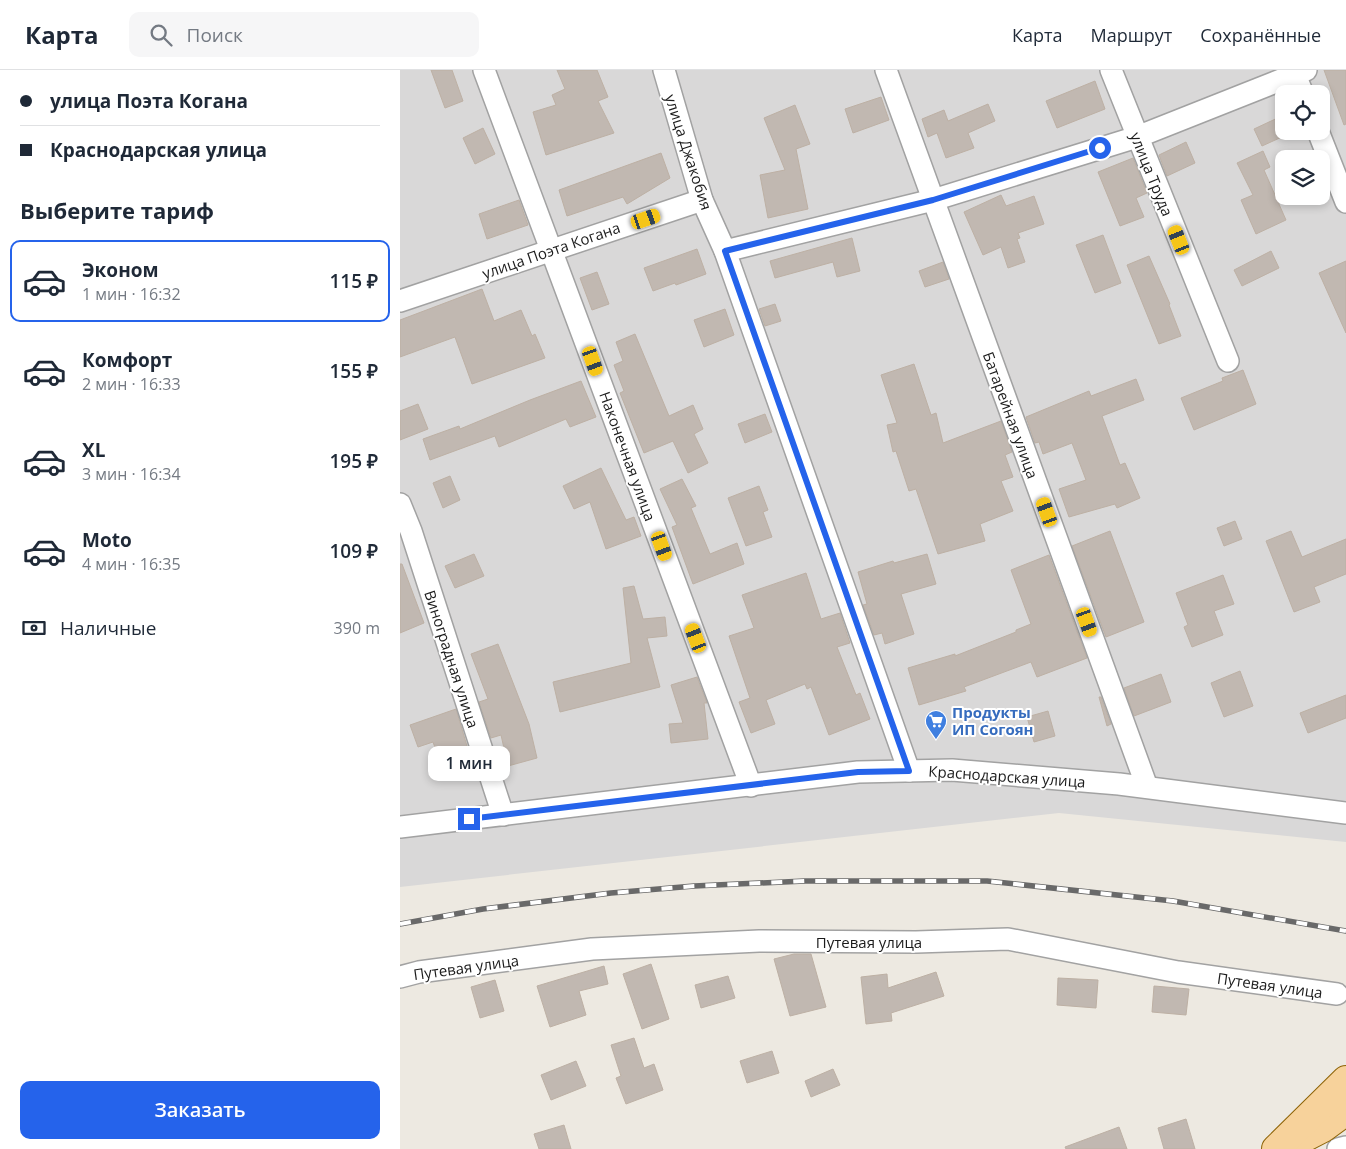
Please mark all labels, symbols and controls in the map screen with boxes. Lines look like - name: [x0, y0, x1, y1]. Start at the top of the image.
- search box: [129, 12, 479, 57]
- text: Карта: [25, 18, 99, 51]
- icon: search: [147, 21, 175, 49]
- text: Поиск: [187, 22, 243, 48]
- text: Карта: [1012, 23, 1062, 47]
- text: Маршрут: [1090, 23, 1172, 47]
- text: Сохранённые: [1200, 23, 1321, 47]
- map controls: [1275, 85, 1330, 205]
- button: locate: [1275, 85, 1330, 140]
- text: улица Поэта Когана: [50, 88, 248, 114]
- street label: улица Джакобия: [661, 92, 717, 212]
- street label: улица Труда: [1126, 129, 1178, 219]
- text: Краснодарская улица: [50, 137, 267, 163]
- route start: [1089, 137, 1111, 159]
- button: layers: [1275, 150, 1330, 205]
- text: Выберите тариф: [20, 195, 214, 225]
- car: [629, 207, 662, 231]
- street label: улица Поэта Когана: [479, 217, 623, 283]
- car: [1166, 223, 1191, 257]
- text: Эконом: [82, 257, 159, 283]
- icon: car: [22, 259, 67, 304]
- text: 115 ₽: [329, 268, 378, 294]
- text: 1 мин · 16:32: [82, 283, 181, 305]
- car: [580, 344, 605, 378]
- text: Комфорт: [82, 347, 172, 373]
- icon: car: [22, 349, 67, 394]
- street label: Батарейная улица: [979, 349, 1043, 481]
- text: 155 ₽: [329, 358, 378, 384]
- text: 2 мин · 16:33: [82, 373, 181, 395]
- street label: Наконечная улица: [595, 388, 661, 524]
- text: XL: [82, 437, 105, 463]
- icon: car: [22, 439, 67, 484]
- text: 195 ₽: [329, 448, 378, 474]
- text: 3 мин · 16:34: [82, 463, 181, 485]
- car: [1034, 495, 1059, 529]
- text: Moto: [82, 527, 132, 553]
- icon: car: [22, 529, 67, 574]
- car: [649, 529, 674, 563]
- text: 109 ₽: [329, 538, 378, 564]
- text: 4 мин · 16:35: [82, 553, 181, 575]
- street label: Виноградная улица: [420, 588, 484, 730]
- car: [1074, 605, 1099, 639]
- icon: cash: [20, 614, 48, 642]
- text: Наличные: [60, 615, 156, 641]
- text: 390 m: [334, 617, 380, 639]
- car: [683, 621, 708, 655]
- place label: Продукты ИП Согоян: [952, 702, 1034, 739]
- supermarket icon: Продукты ИП Согоян: [924, 709, 948, 740]
- callout: 1 мин: [428, 746, 510, 782]
- text: 1 мин: [445, 752, 493, 774]
- street label: Краснодарская улица: [928, 761, 1086, 791]
- route end: [458, 808, 480, 830]
- street label: Путевая улица: [816, 932, 922, 952]
- street label: Путевая улица: [412, 950, 520, 984]
- street label: Путевая улица: [1216, 968, 1324, 1002]
- button: Заказать: [20, 1081, 380, 1139]

